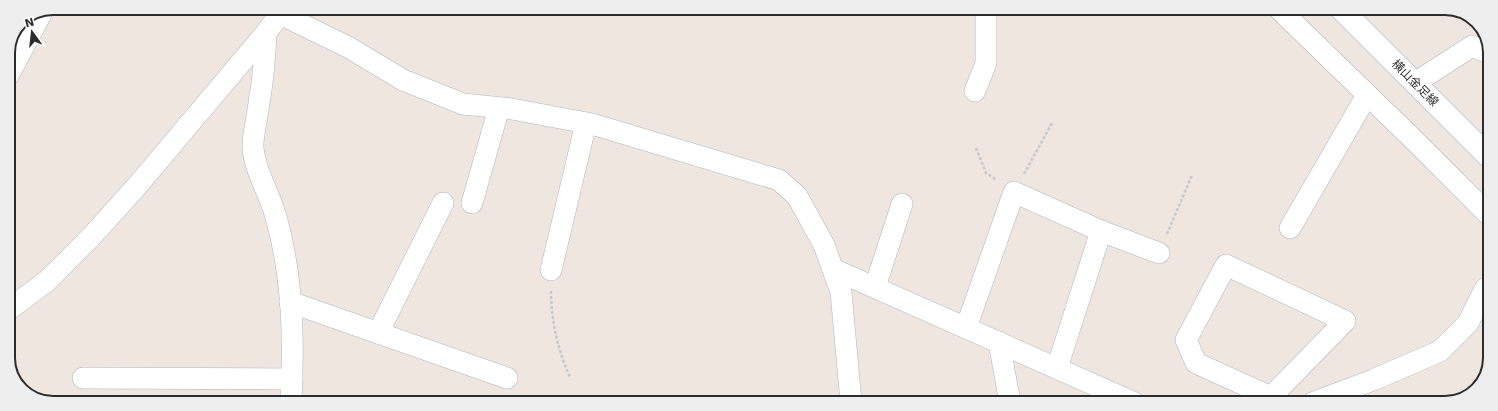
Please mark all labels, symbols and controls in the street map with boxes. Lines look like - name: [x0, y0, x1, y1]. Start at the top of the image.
- north arrow: [12, 12, 52, 52]
- text: N: [23, 15, 36, 30]
- street label: 横山金足線: [1389, 57, 1441, 109]

